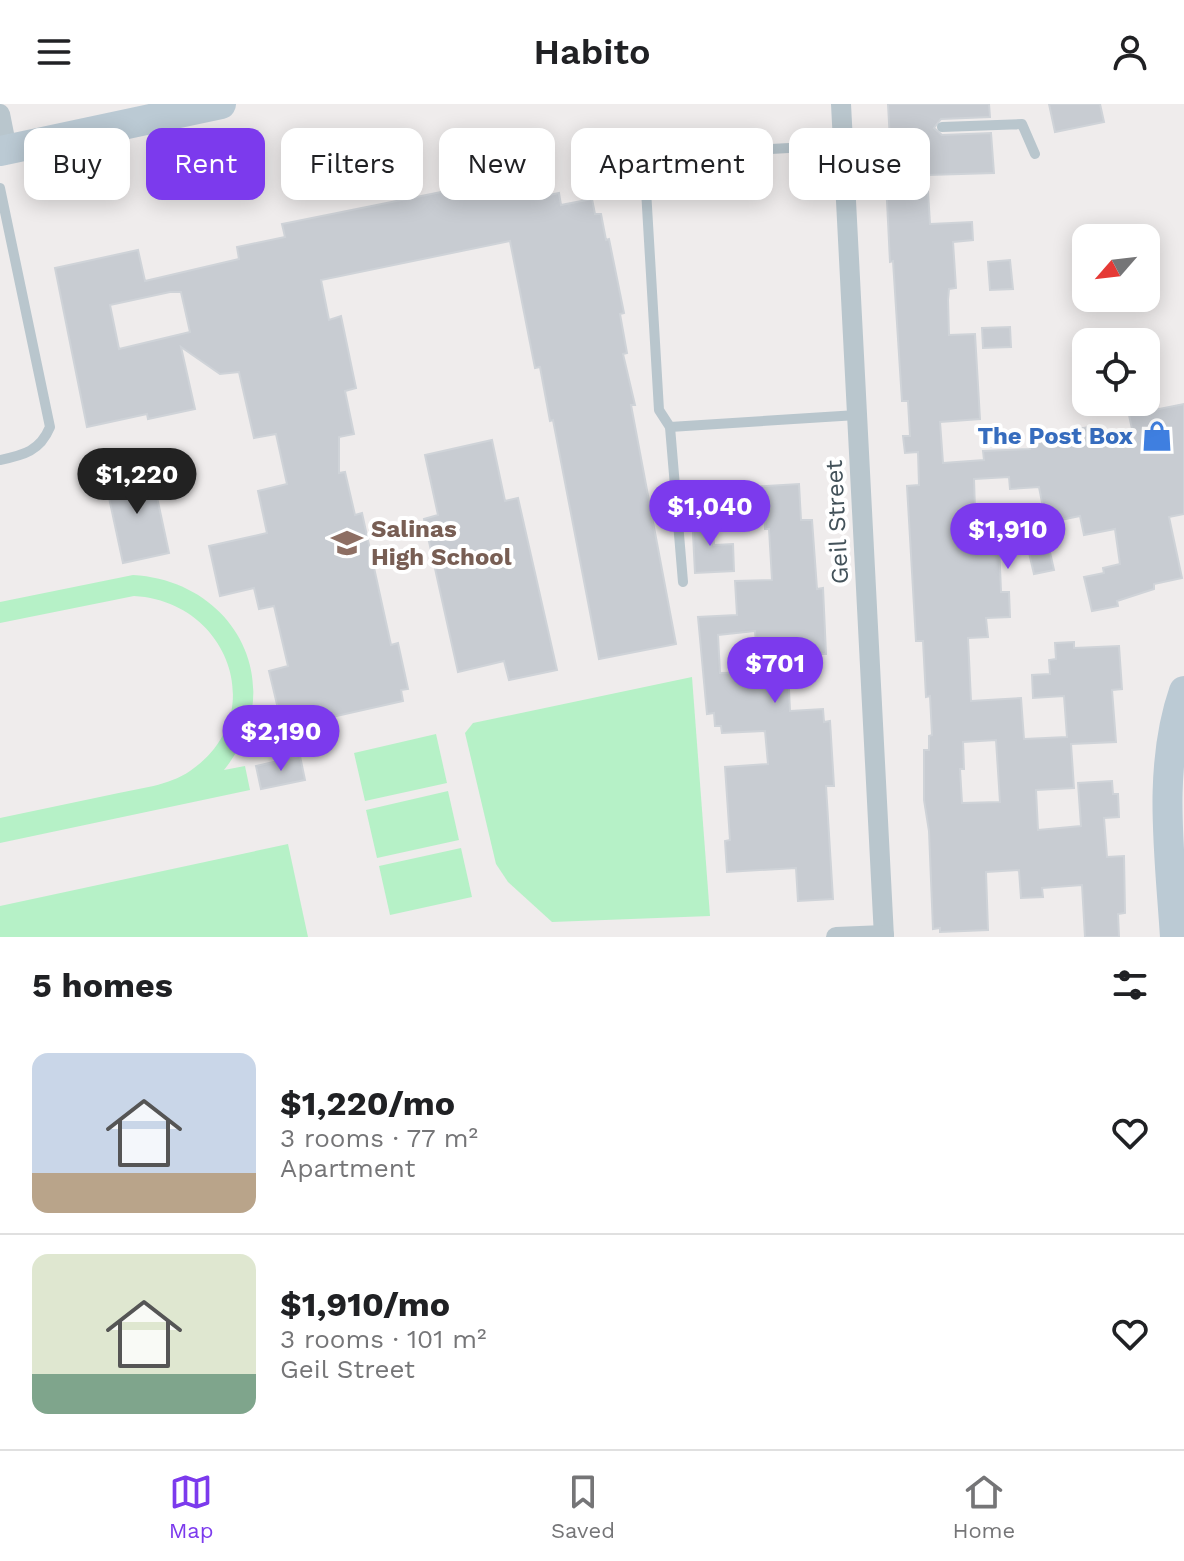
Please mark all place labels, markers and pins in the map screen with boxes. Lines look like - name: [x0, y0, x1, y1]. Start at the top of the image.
- shop icon: The Post Box: [1140, 419, 1174, 453]
- place label: The Post Box: [977, 422, 1133, 450]
- pin: $1,220: [72, 448, 202, 516]
- pin: $1,040: [645, 480, 775, 548]
- pin: $1,910: [943, 503, 1073, 571]
- place label: Salinas High School: [371, 515, 512, 571]
- school or university icon: Salinas High School: [330, 526, 364, 560]
- pin: $701: [728, 637, 822, 705]
- pin: $2,190: [216, 705, 346, 773]

